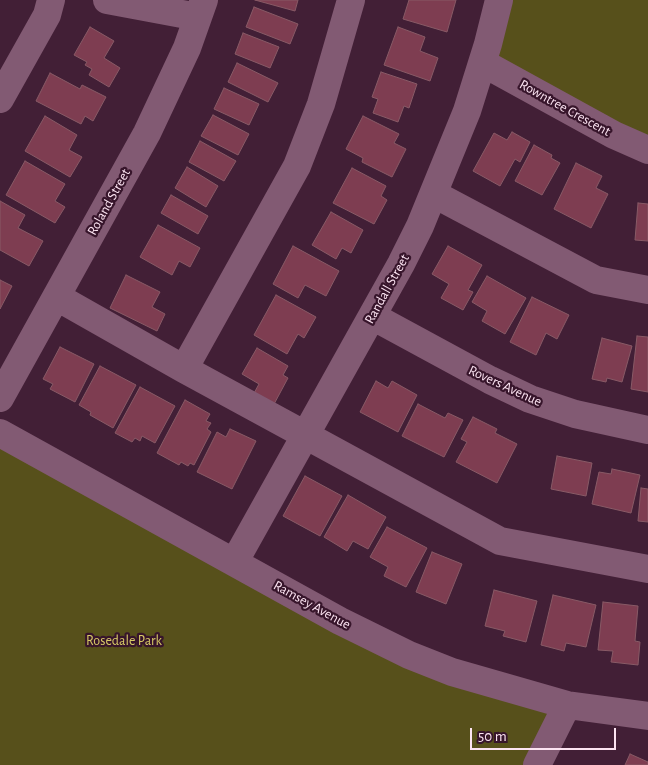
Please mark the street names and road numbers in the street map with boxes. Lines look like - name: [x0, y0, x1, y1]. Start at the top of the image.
- street label: Rowntree Crescent: [517, 76, 613, 140]
- street label: Roland Street: [84, 166, 134, 238]
- street label: Randall Street: [361, 251, 413, 327]
- street label: Rovers Avenue: [466, 362, 544, 410]
- street label: Ramsey Avenue: [270, 577, 354, 633]

